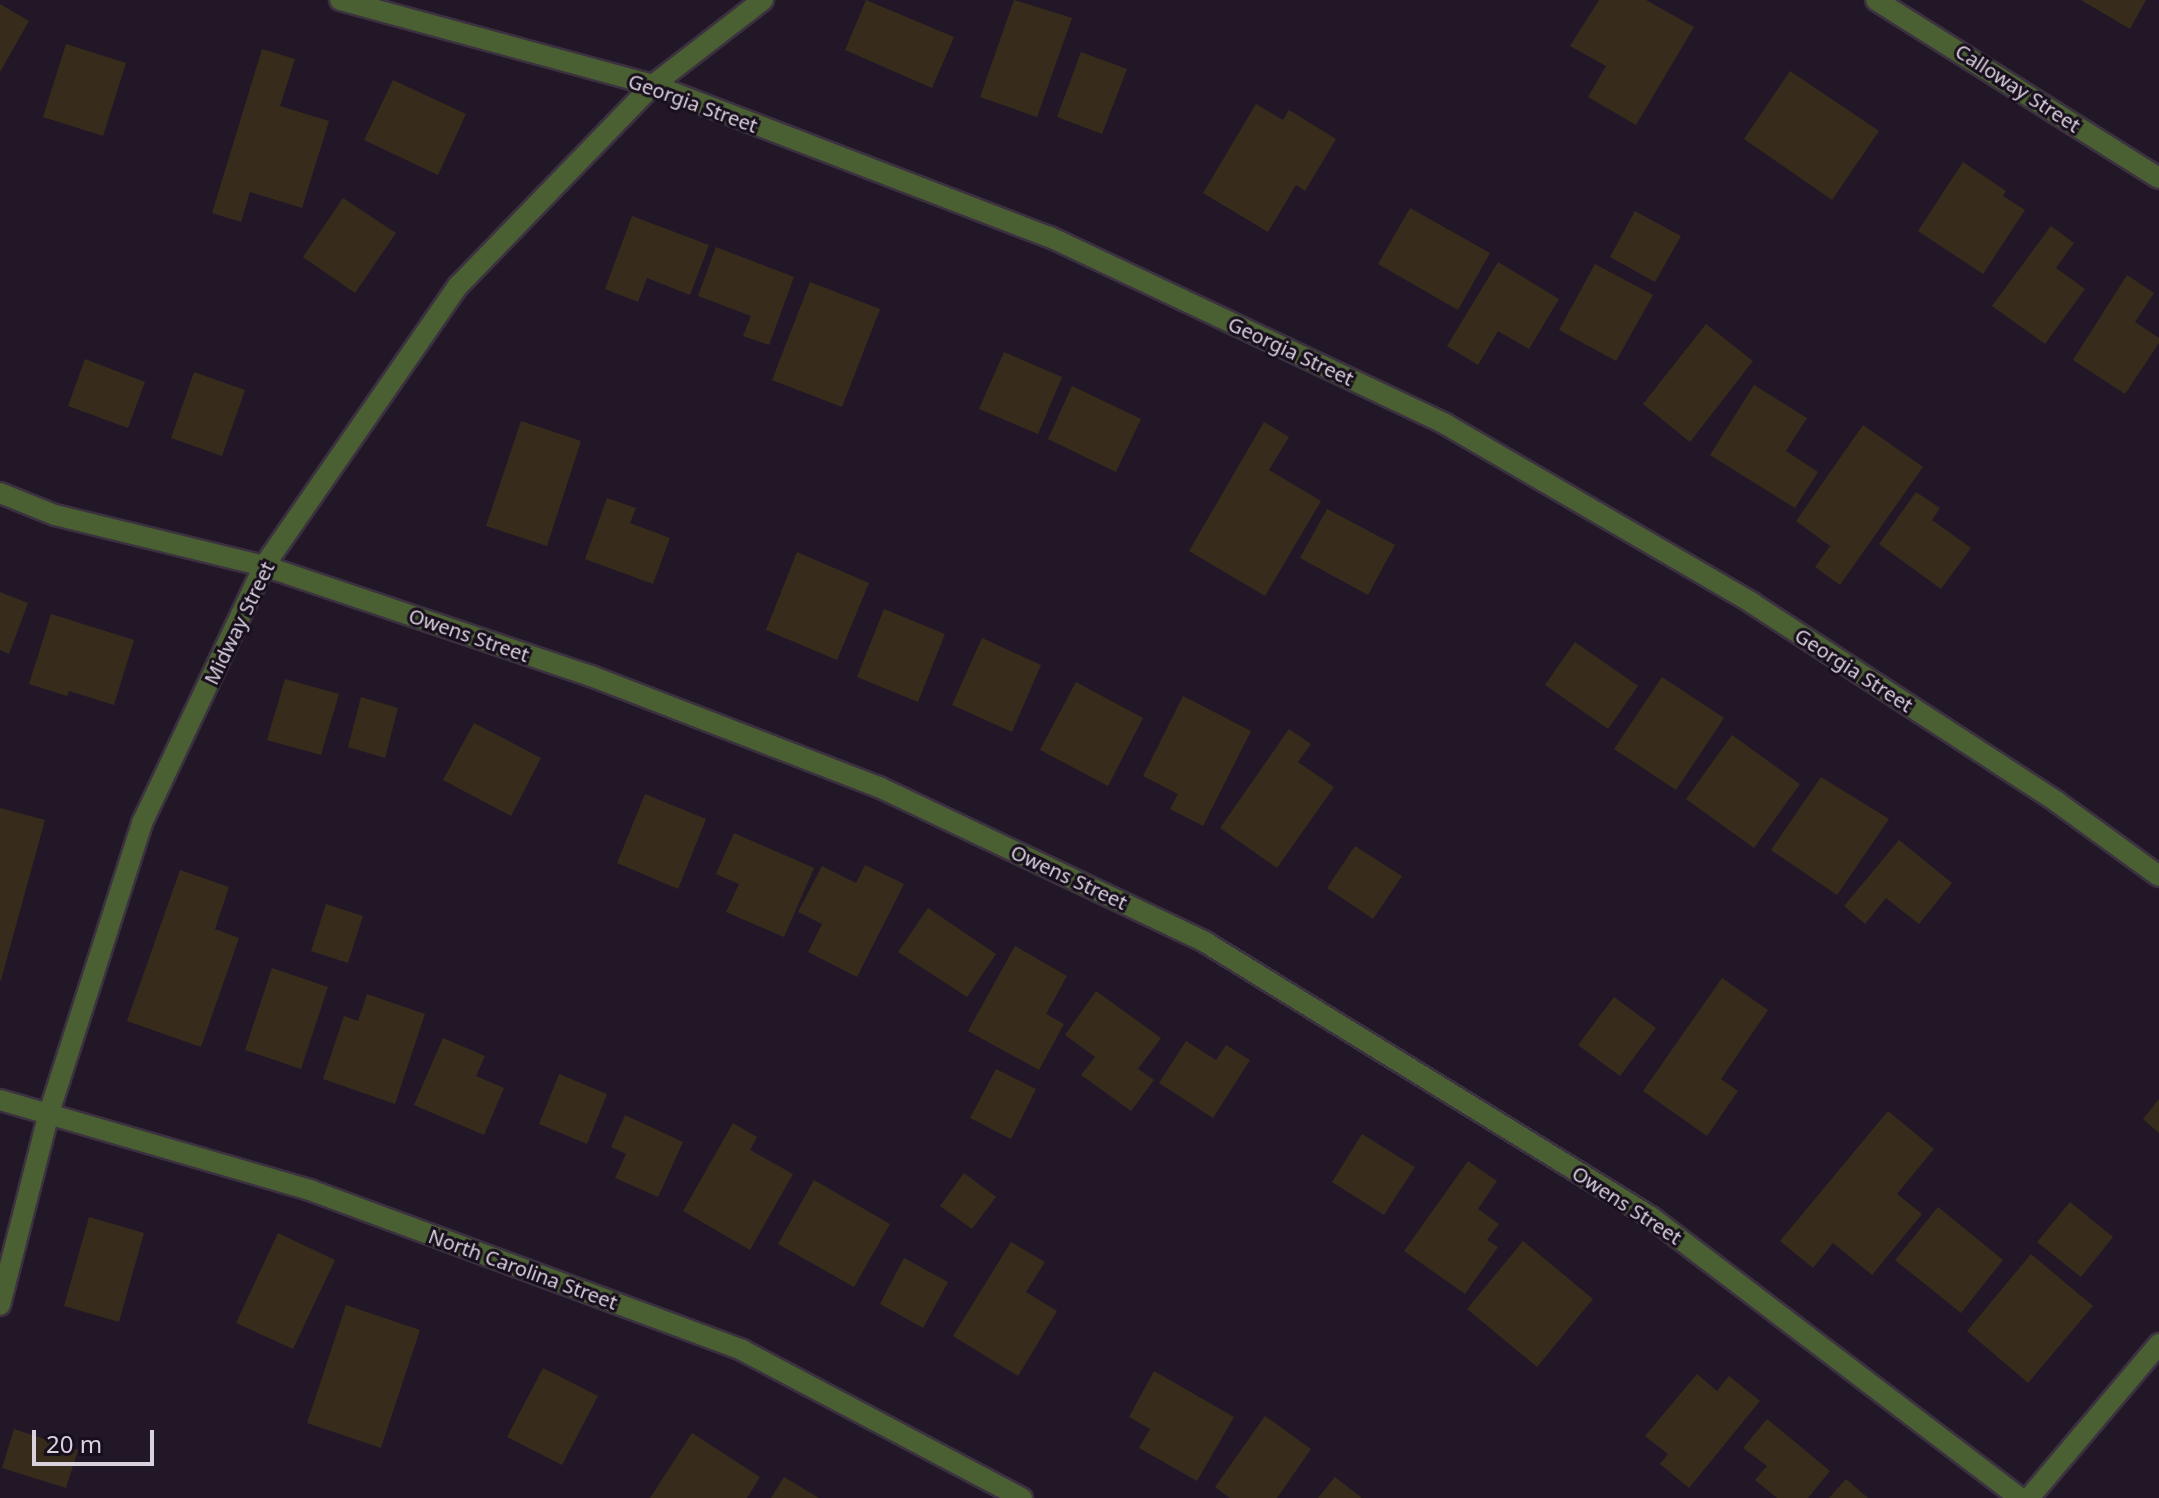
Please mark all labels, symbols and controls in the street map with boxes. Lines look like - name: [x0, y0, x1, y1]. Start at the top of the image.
- street label: Calloway Street: [1951, 39, 2085, 137]
- street label: Georgia Street: [625, 69, 761, 137]
- street label: Georgia Street: [1224, 311, 1358, 391]
- street label: Midway Street: [199, 558, 279, 688]
- street label: Owens Street: [406, 603, 532, 667]
- street label: Georgia Street: [1791, 623, 1917, 717]
- street label: Owens Street: [1007, 840, 1131, 914]
- street label: Owens Street: [1568, 1161, 1686, 1249]
- street label: North Carolina Street: [425, 1224, 621, 1314]
- scale bar: [36, 1414, 158, 1464]
- text: 20 m: [46, 1427, 102, 1460]

